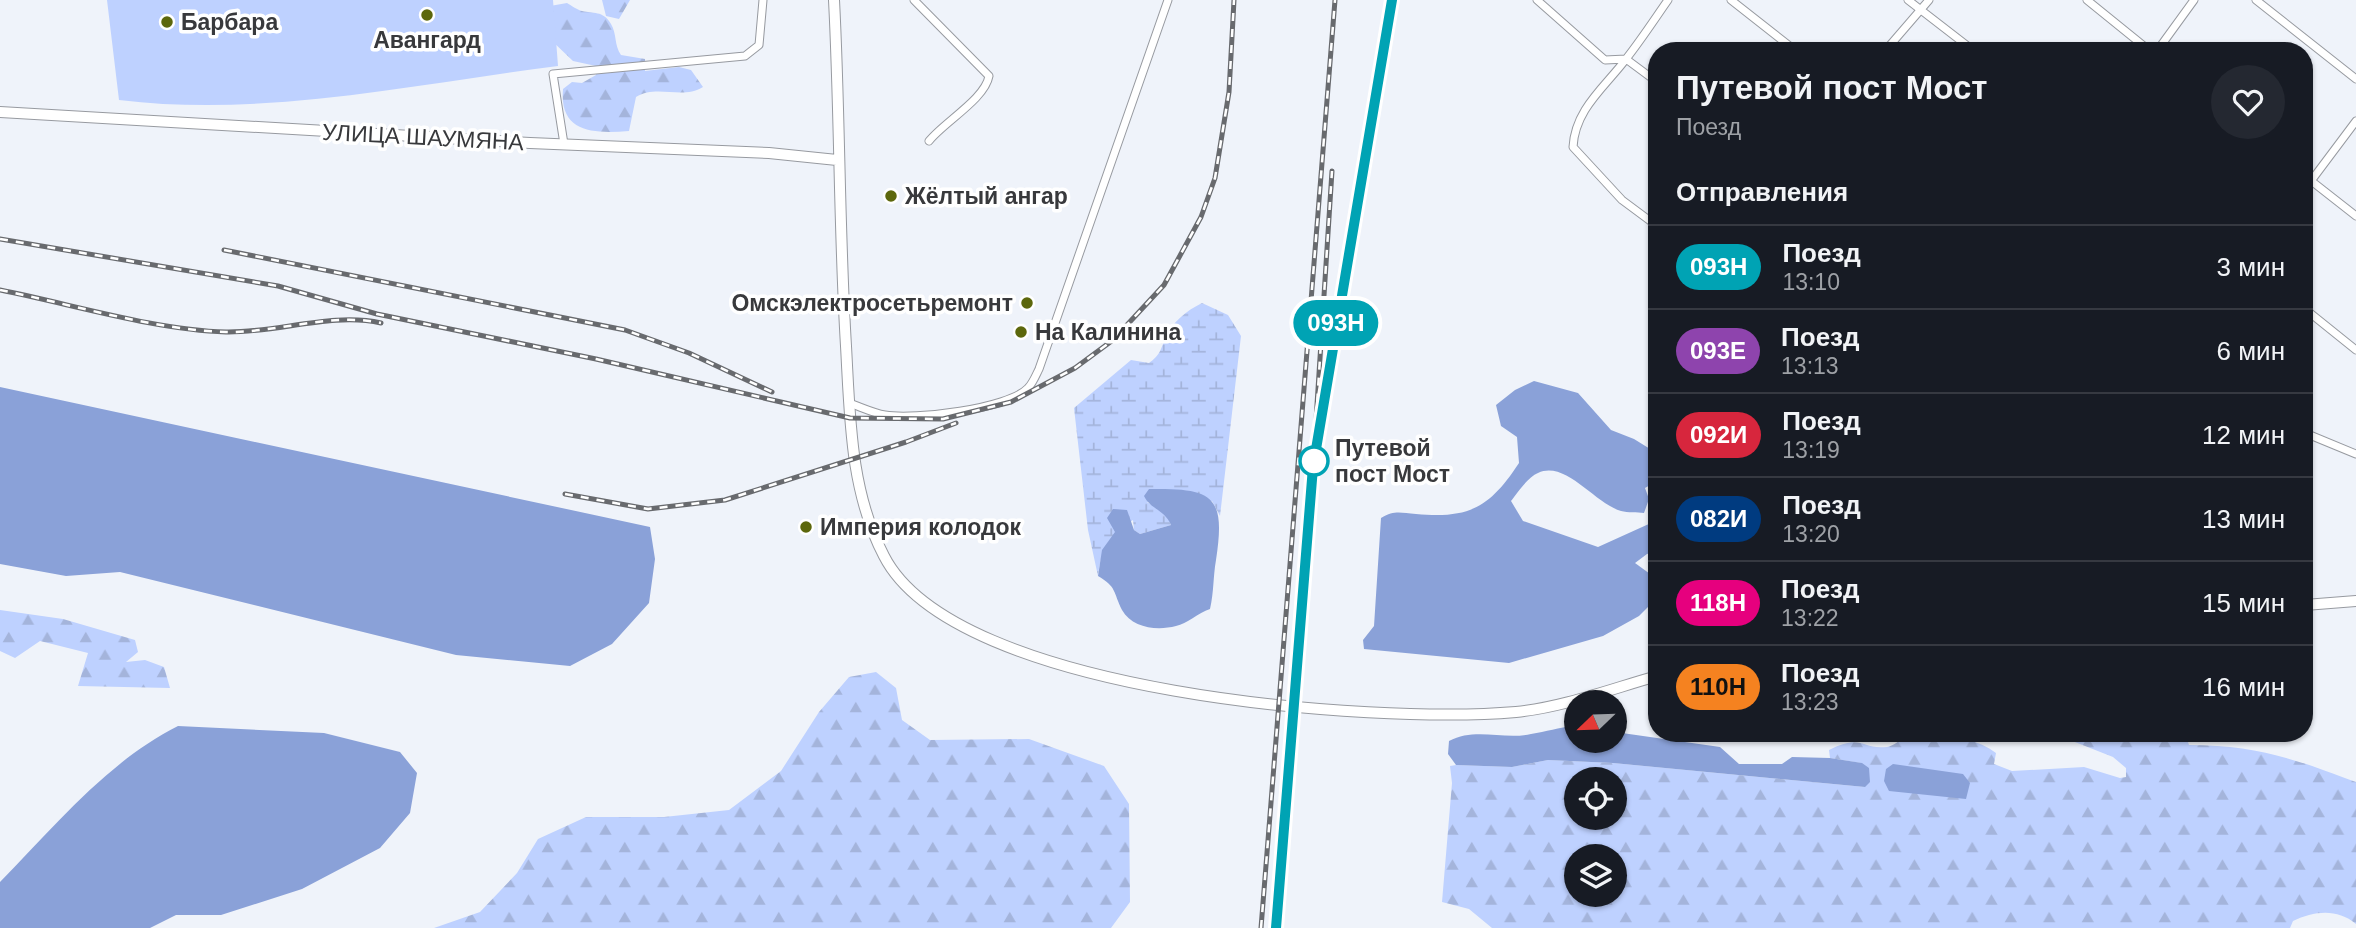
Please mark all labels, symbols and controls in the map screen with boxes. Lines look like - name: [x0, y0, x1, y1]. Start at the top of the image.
- marker: Авангард: [419, 7, 435, 23]
- place label: Барбара: [181, 9, 278, 35]
- marker: Барбара: [159, 14, 175, 30]
- place label: Авангард: [373, 27, 481, 53]
- button: heart: [2211, 65, 2285, 139]
- text: Путевой пост Мост: [1676, 69, 1988, 106]
- text: Поезд: [1676, 114, 1741, 140]
- street label: УЛИЦА ШАУМЯНА: [321, 119, 525, 155]
- text: Отправления: [1676, 177, 1848, 207]
- place label: Жёлтый ангар: [904, 183, 1068, 209]
- marker: Жёлтый ангар: [883, 188, 899, 204]
- text: Поезд: [1782, 238, 1861, 268]
- text: 3 мин: [2217, 252, 2285, 282]
- text: 093Н: [1690, 253, 1747, 280]
- text: 13:10: [1782, 269, 1840, 295]
- place label: Омскэлектросетьремонт: [731, 290, 1013, 316]
- marker: Омскэлектросетьремонт: [1019, 295, 1035, 311]
- line badge: 093Н: [1287, 300, 1385, 346]
- text: 093Н: [1307, 309, 1365, 336]
- place label: На Калинина: [1035, 319, 1182, 345]
- text: Поезд: [1781, 322, 1860, 352]
- marker: На Калинина: [1013, 324, 1029, 340]
- text: 6 мин: [2217, 336, 2285, 366]
- text: 093Е: [1690, 337, 1746, 364]
- text: 13:13: [1781, 353, 1839, 379]
- text: Поезд: [1782, 406, 1861, 436]
- text: 12 мин: [2202, 420, 2285, 450]
- text: 092И: [1690, 421, 1747, 448]
- place label: Путевой пост Мост: [1335, 435, 1450, 487]
- text: 13:19: [1782, 437, 1840, 463]
- marker: Путевой пост Мост: [1299, 446, 1329, 476]
- text: Поезд: [1782, 490, 1861, 520]
- text: 13 мин: [2202, 504, 2285, 534]
- text: 082И: [1690, 505, 1747, 532]
- place label: Империя колодок: [820, 514, 1022, 540]
- marker: Империя колодок: [798, 519, 814, 535]
- text: 13:20: [1782, 521, 1840, 547]
- text: Поезд: [1781, 574, 1860, 604]
- text: 15 мин: [2202, 588, 2285, 618]
- text: 118Н: [1690, 589, 1746, 616]
- text: 13:22: [1781, 605, 1839, 631]
- text: Поезд: [1781, 658, 1860, 688]
- text: 16 мин: [2202, 672, 2285, 702]
- text: 110Н: [1690, 673, 1746, 700]
- text: 13:23: [1781, 689, 1839, 715]
- north arrow: [1564, 690, 1628, 752]
- map controls: [1564, 690, 1627, 907]
- button: locate: [1564, 767, 1627, 830]
- button: layers: [1564, 844, 1627, 907]

